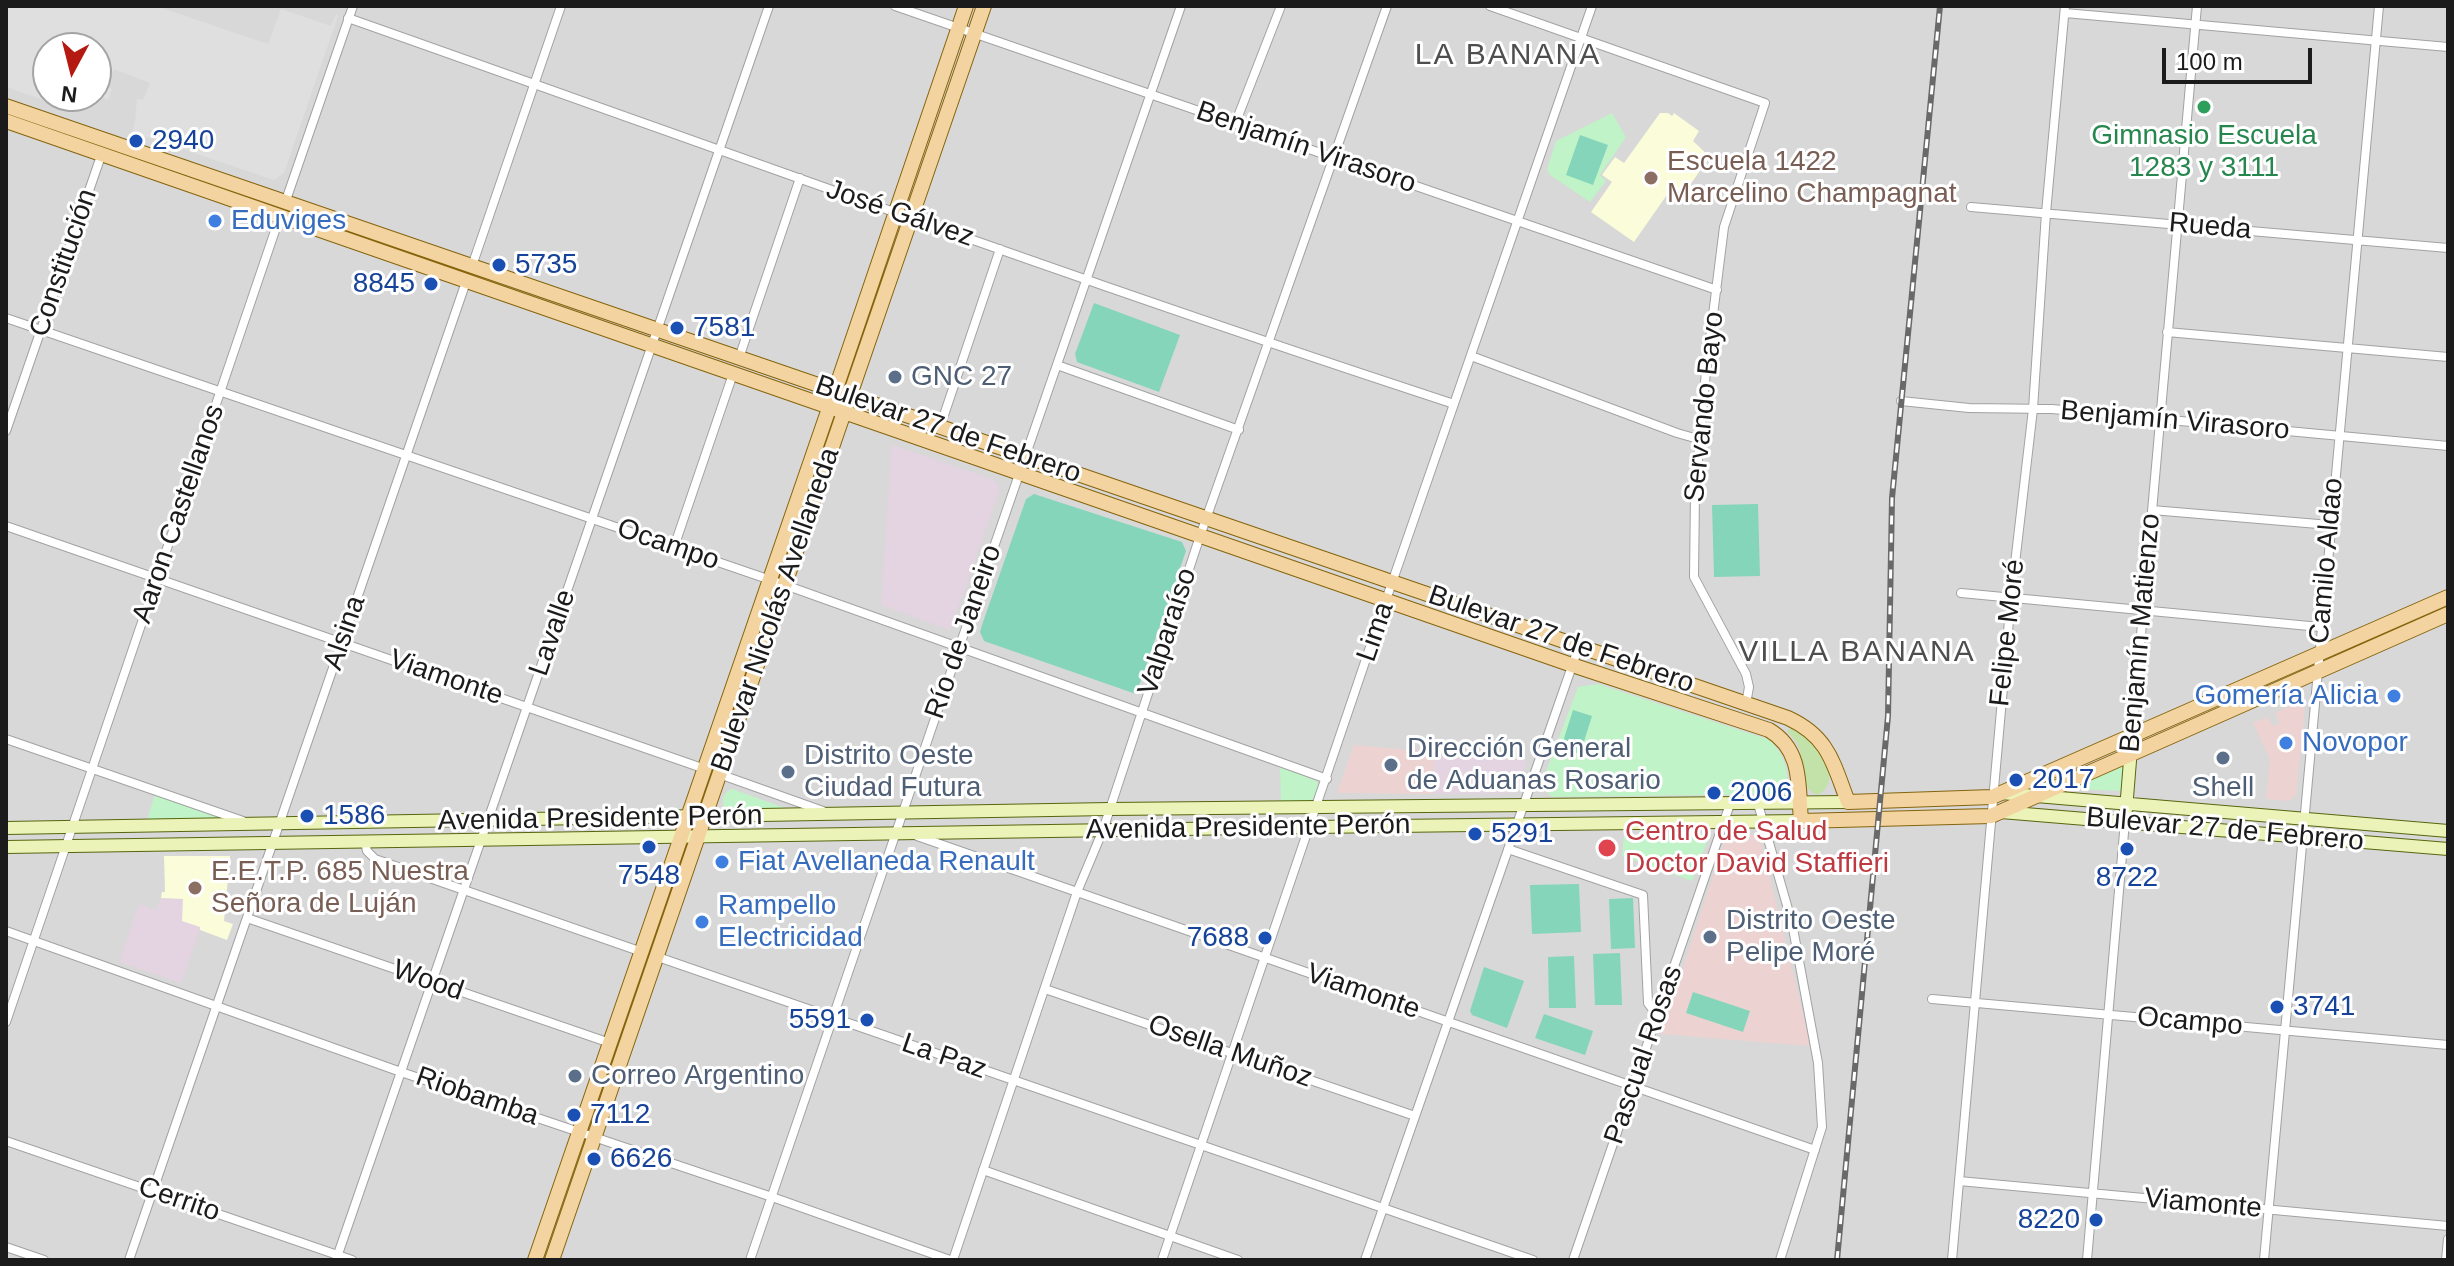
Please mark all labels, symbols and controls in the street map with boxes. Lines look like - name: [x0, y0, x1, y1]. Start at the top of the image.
- north arrow: [32, 32, 112, 112]
- scale bar: [2166, 32, 2316, 82]
- district label: LA BANANA: [1415, 38, 1601, 74]
- text: 100 m: [2176, 48, 2243, 75]
- text: N: [60, 81, 79, 108]
- street label: Benjamín Virasoro: [1192, 95, 1420, 201]
- marker: Gimnasio Escuela 1283 y 3111: [2195, 98, 2213, 116]
- place label: Gimnasio Escuela 1283 y 3111: [2091, 119, 2317, 185]
- place label: 2940: [152, 124, 214, 158]
- marker: 2940: [127, 132, 145, 150]
- place label: Escuela 1422 Marcelino Champagnat: [1667, 145, 1956, 211]
- marker: Escuela 1422 Marcelino Champagnat: [1642, 169, 1660, 187]
- street label: José Gálvez: [822, 173, 978, 255]
- street label: Constitución: [23, 185, 105, 341]
- place label: Eduviges: [231, 204, 346, 238]
- street label: Rueda: [2167, 207, 2253, 247]
- marker: Eduviges: [206, 212, 224, 230]
- place label: 5735: [515, 248, 577, 282]
- marker: 5735: [490, 256, 508, 274]
- place label: 8845: [353, 267, 415, 301]
- marker: 8845: [422, 275, 440, 293]
- street label: Servando Bayo: [1678, 310, 1732, 504]
- place label: 7581: [693, 311, 755, 345]
- marker: 7581: [668, 319, 686, 337]
- place label: GNC 27: [911, 360, 1012, 394]
- marker: GNC 27: [886, 368, 904, 386]
- street label: Bulevar 27 de Febrero: [811, 369, 1085, 491]
- street label: Benjamín Virasoro: [2059, 394, 2291, 448]
- street label: Aaron Castellanos: [126, 400, 232, 628]
- street label: Bulevar Nicolás Avellaneda: [705, 444, 847, 776]
- street label: Camilo Aldao: [2303, 477, 2351, 645]
- street label: Ocampo: [613, 512, 723, 578]
- street label: Benjamín Matienzo: [2114, 512, 2168, 754]
- street label: Río de Janeiro: [918, 540, 1010, 724]
- street label: Felipe Moré: [1984, 558, 2032, 708]
- street label: Valparaíso: [1132, 564, 1204, 700]
- street label: Bulevar 27 de Febrero: [1424, 579, 1698, 701]
- street label: Lavalle: [523, 586, 583, 680]
- street label: Alsina: [317, 591, 373, 675]
- street label: Lima: [1350, 598, 1402, 666]
- district label: VILLA BANANA: [1738, 635, 1976, 671]
- street label: Viamonte: [385, 643, 507, 713]
- place label: Gomería Alicia: [2194, 679, 2378, 713]
- marker: Gomería Alicia: [2385, 687, 2403, 705]
- place label: Novopor: [2302, 726, 2408, 760]
- place label: Dirección General de Aduanas Rosario: [1407, 732, 1661, 798]
- marker: Novopor: [2277, 734, 2295, 752]
- place label: Distrito Oeste Ciudad Futura: [804, 739, 981, 805]
- marker: Shell: [2214, 749, 2232, 767]
- marker: Dirección General de Aduanas Rosario: [1382, 756, 1400, 774]
- marker: Distrito Oeste Ciudad Futura: [779, 763, 797, 781]
- place label: 2017: [2032, 763, 2094, 797]
- marker: 2017: [2007, 771, 2025, 789]
- place label: Shell: [2192, 771, 2254, 805]
- place label: 2006: [1730, 776, 1792, 810]
- marker: 2006: [1705, 784, 1723, 802]
- place label: 1586: [323, 799, 385, 833]
- street label: Avenida Presidente Perón: [437, 799, 763, 839]
- street label: Bulevar 27 de Febrero: [2085, 801, 2365, 859]
- marker: 1586: [298, 807, 316, 825]
- street label: Avenida Presidente Perón: [1085, 808, 1411, 848]
- place label: Centro de Salud Doctor David Staffieri: [1625, 815, 1889, 881]
- place label: 5291: [1491, 817, 1553, 851]
- marker: 5291: [1466, 825, 1484, 843]
- marker: Centro de Salud Doctor David Staffieri: [1596, 837, 1618, 859]
- marker: 7548: [640, 838, 658, 856]
- marker: 8722: [2118, 840, 2136, 858]
- place label: Fiat Avellaneda Renault: [738, 845, 1035, 879]
- marker: Fiat Avellaneda Renault: [713, 853, 731, 871]
- place label: E.E.T.P. 685 Nuestra Señora de Luján: [211, 855, 469, 921]
- place label: 7548: [618, 859, 680, 893]
- place label: 8722: [2096, 861, 2158, 895]
- marker: E.E.T.P. 685 Nuestra Señora de Luján: [186, 879, 204, 897]
- place label: Rampello Electricidad: [718, 889, 863, 955]
- place label: Distrito Oeste Pelipe Moré: [1726, 904, 1896, 970]
- marker: Rampello Electricidad: [693, 913, 711, 931]
- place label: 7688: [1187, 921, 1249, 955]
- marker: Distrito Oeste Pelipe Moré: [1701, 928, 1719, 946]
- marker: 7688: [1256, 929, 1274, 947]
- street label: Wood: [388, 953, 468, 1009]
- street label: Viamonte: [1302, 957, 1424, 1027]
- street label: Pascual Rosas: [1598, 961, 1690, 1149]
- place label: 3741: [2293, 990, 2355, 1024]
- marker: 3741: [2268, 998, 2286, 1016]
- street label: Ocampo: [2136, 1001, 2244, 1043]
- place label: 5591: [789, 1003, 851, 1037]
- street label: Osella Muñoz: [1144, 1008, 1316, 1096]
- marker: 5591: [858, 1011, 876, 1029]
- street label: La Paz: [897, 1027, 991, 1087]
- place label: Correo Argentino: [591, 1059, 804, 1093]
- street label: Riobamba: [411, 1060, 543, 1134]
- marker: Correo Argentino: [566, 1067, 584, 1085]
- place label: 7112: [590, 1098, 650, 1132]
- marker: 7112: [565, 1106, 583, 1124]
- place label: 6626: [610, 1142, 672, 1176]
- marker: 6626: [585, 1150, 603, 1168]
- street label: Cerrito: [134, 1170, 224, 1230]
- street label: Viamonte: [2143, 1182, 2263, 1226]
- place label: 8220: [2018, 1203, 2080, 1237]
- marker: 8220: [2087, 1211, 2105, 1229]

